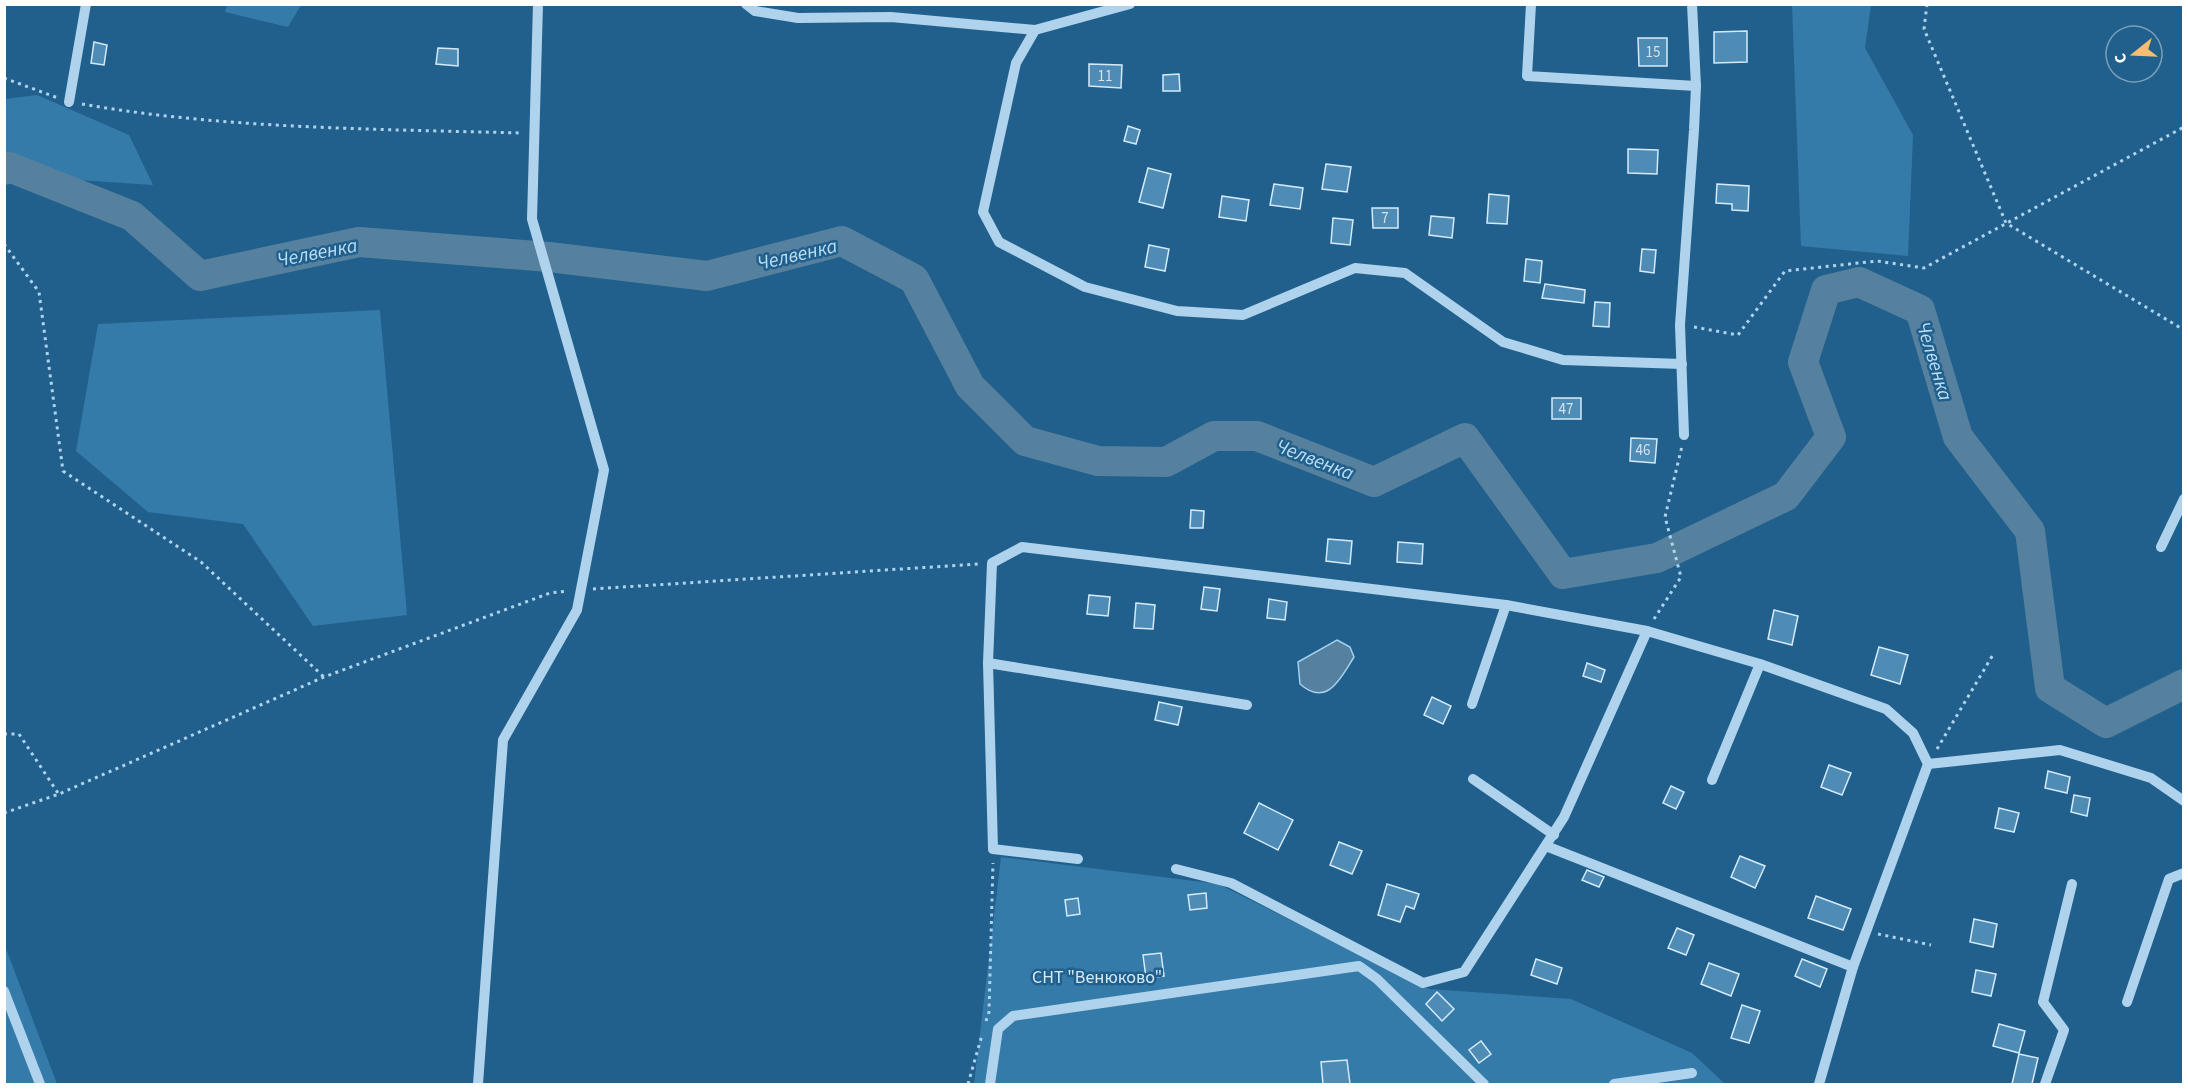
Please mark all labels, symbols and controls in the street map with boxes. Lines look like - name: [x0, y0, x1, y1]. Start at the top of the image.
- north arrow: [2104, 24, 2164, 84]
- house number: 15: [1646, 42, 1660, 63]
- text: С: [2109, 50, 2133, 66]
- house number: 11: [1098, 66, 1112, 87]
- house number: 7: [1381, 208, 1389, 229]
- water label: Челвенка: [275, 231, 360, 274]
- water label: Челвенка: [754, 232, 840, 278]
- water label: Челвенка: [1909, 318, 1959, 404]
- house number: 47: [1559, 399, 1573, 420]
- water label: Челвенка: [1272, 432, 1358, 488]
- house number: 46: [1636, 440, 1650, 461]
- park label: СНТ "Венюково": [1032, 965, 1162, 990]

